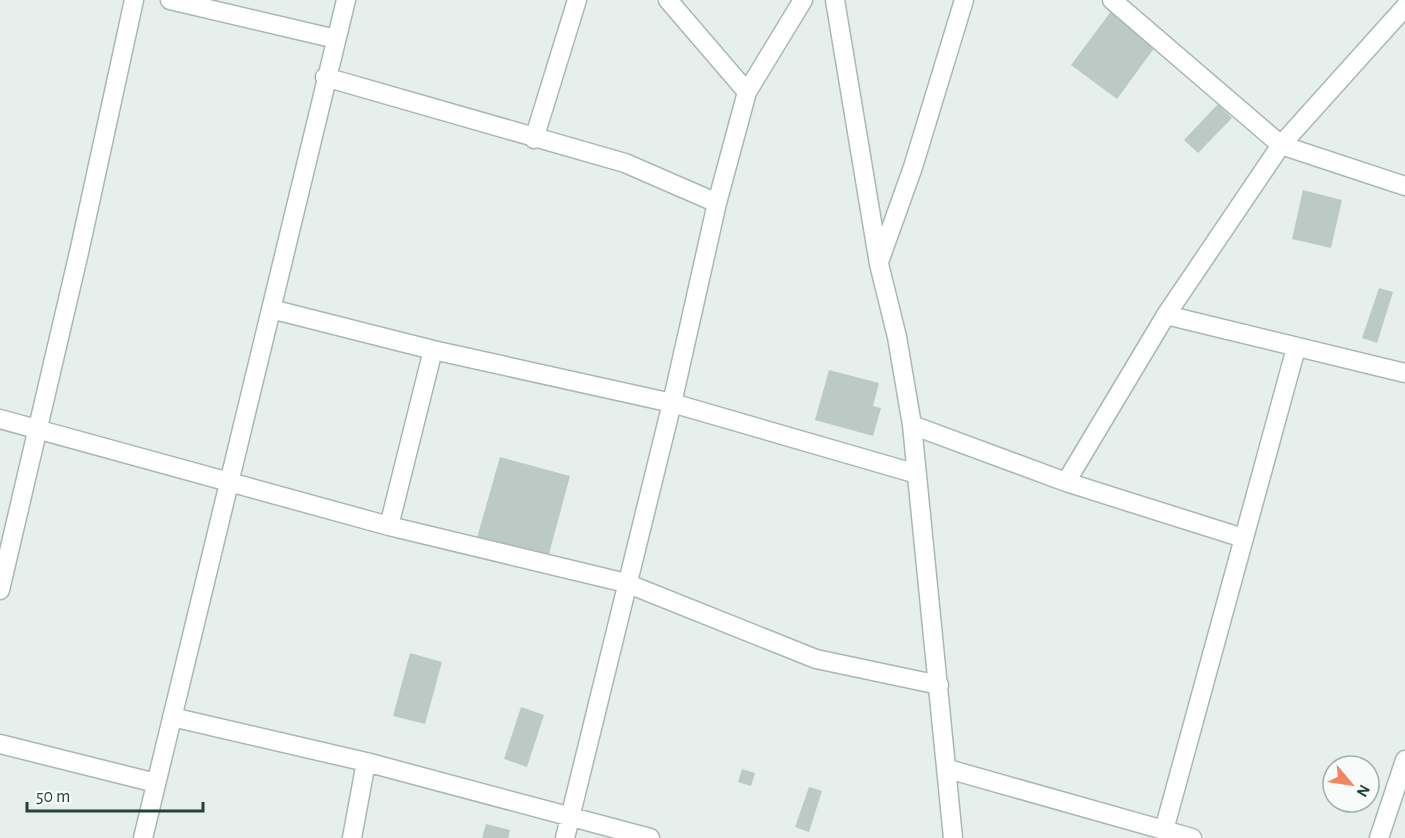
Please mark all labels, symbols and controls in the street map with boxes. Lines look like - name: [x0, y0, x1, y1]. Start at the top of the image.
- north arrow: [1321, 754, 1381, 814]
- scale bar: [27, 775, 202, 813]
- text: N: [1354, 782, 1373, 800]
- text: 50 m: [36, 788, 70, 806]

